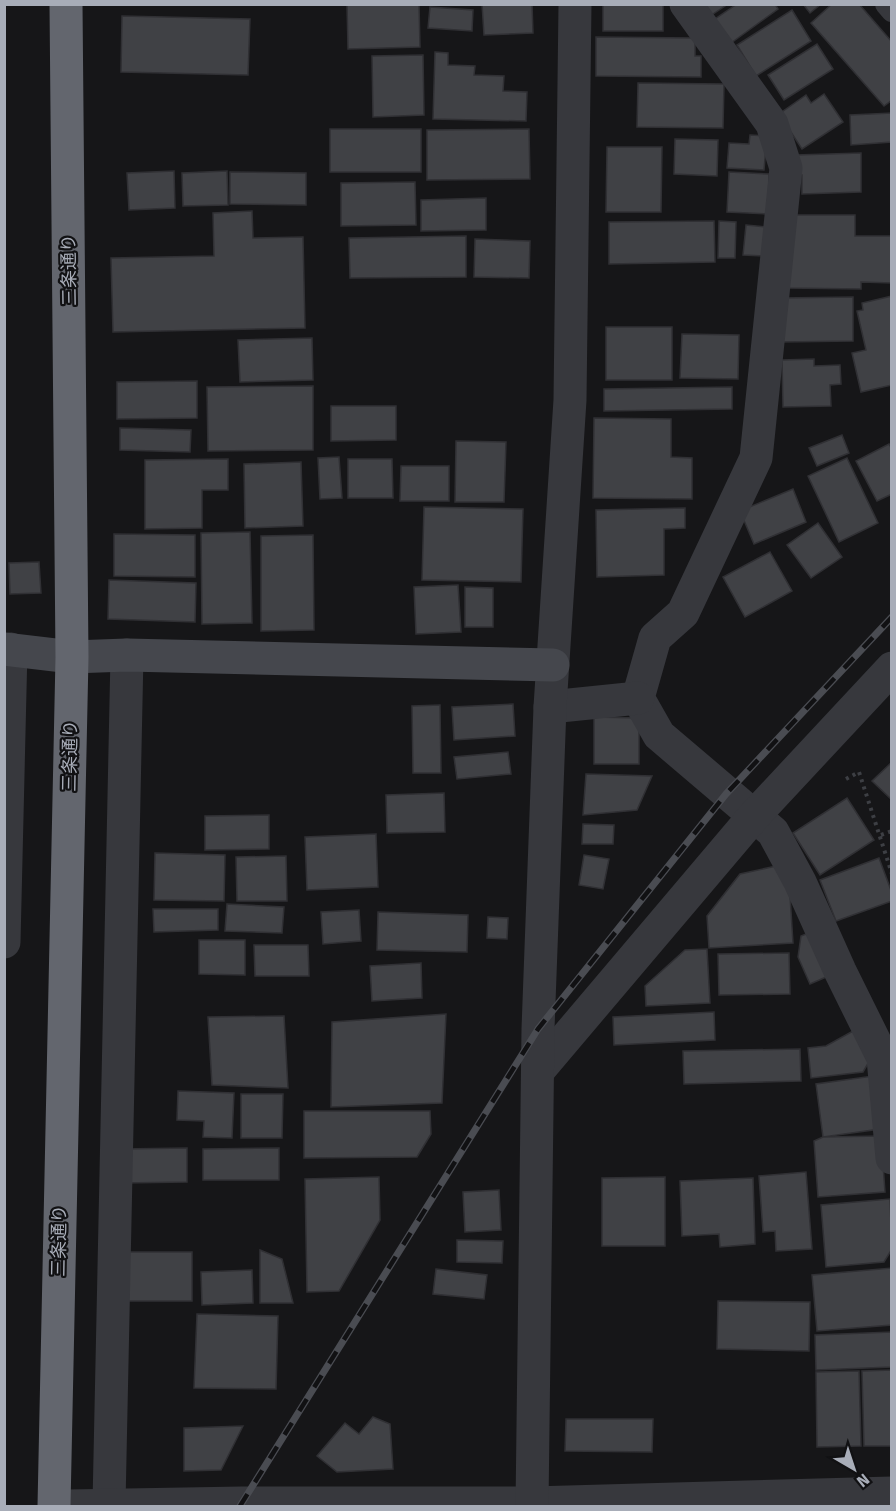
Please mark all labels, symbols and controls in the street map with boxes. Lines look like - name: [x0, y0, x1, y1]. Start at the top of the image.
- street label: 三条通り: [57, 234, 81, 306]
- street label: 三条通り: [58, 720, 82, 792]
- street label: 三条通り: [47, 1205, 71, 1277]
- north arrow: [824, 1439, 884, 1499]
- text: N: [853, 1470, 873, 1491]

